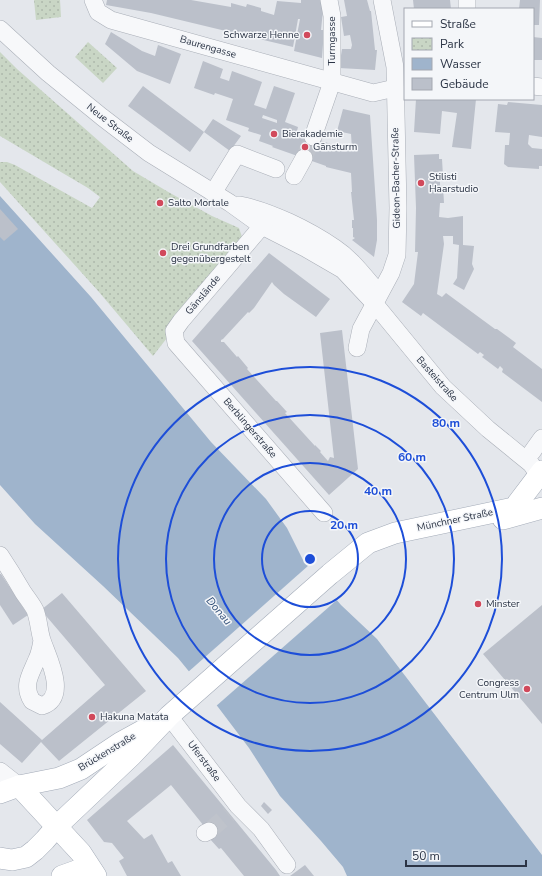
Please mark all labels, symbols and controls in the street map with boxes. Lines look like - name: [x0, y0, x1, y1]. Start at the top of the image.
- legend: [404, 8, 534, 100]
- street label: Turmgasse: [325, 16, 339, 66]
- text: Straße: [440, 16, 476, 32]
- place label: Schwarze Henne: [223, 28, 299, 42]
- marker: Schwarze Henne: [302, 30, 312, 40]
- street label: Baurengasse: [178, 32, 238, 62]
- text: Park: [440, 36, 465, 52]
- text: Wasser: [440, 56, 482, 72]
- text: Gebäude: [440, 76, 489, 92]
- street label: Neue Straße: [84, 100, 136, 146]
- place label: Bierakademie: [282, 127, 343, 141]
- street label: Gideon-Bacher-Straße: [388, 127, 404, 229]
- marker: Bierakademie: [269, 129, 279, 139]
- place label: Gänsturm: [313, 140, 357, 154]
- marker: Gänsturm: [300, 142, 310, 152]
- place label: Stilisti Haarstudio: [429, 170, 479, 196]
- marker: Stilisti Haarstudio: [416, 178, 426, 188]
- place label: Salto Mortale: [168, 196, 229, 210]
- marker: Salto Mortale: [155, 198, 165, 208]
- place label: Drei Grundfarben gegenübergestelt: [171, 240, 251, 266]
- marker: Drei Grundfarben gegenübergestelt: [158, 248, 168, 258]
- street label: Gänslände: [182, 272, 224, 318]
- street label: Basteistraße: [413, 353, 461, 405]
- street label: Berblingerstraße: [220, 395, 280, 461]
- text: 80 m: [432, 415, 460, 431]
- text: 60 m: [398, 449, 426, 465]
- text: 40 m: [364, 483, 392, 499]
- street label: Münchner Straße: [416, 505, 494, 535]
- text: 20 m: [330, 517, 358, 533]
- centre of rings: [303, 552, 317, 566]
- water label: Donau: [203, 594, 235, 628]
- place label: Minster: [486, 597, 520, 611]
- marker: Minster: [473, 599, 483, 609]
- place label: Congress Centrum Ulm: [459, 676, 519, 702]
- marker: Congress Centrum Ulm: [522, 684, 532, 694]
- place label: Hakuna Matata: [100, 710, 169, 724]
- marker: Hakuna Matata: [87, 712, 97, 722]
- street label: Brückenstraße: [76, 729, 138, 775]
- street label: Uferstraße: [184, 738, 224, 784]
- scale bar: [406, 842, 526, 868]
- text: 50 m: [412, 848, 440, 864]

